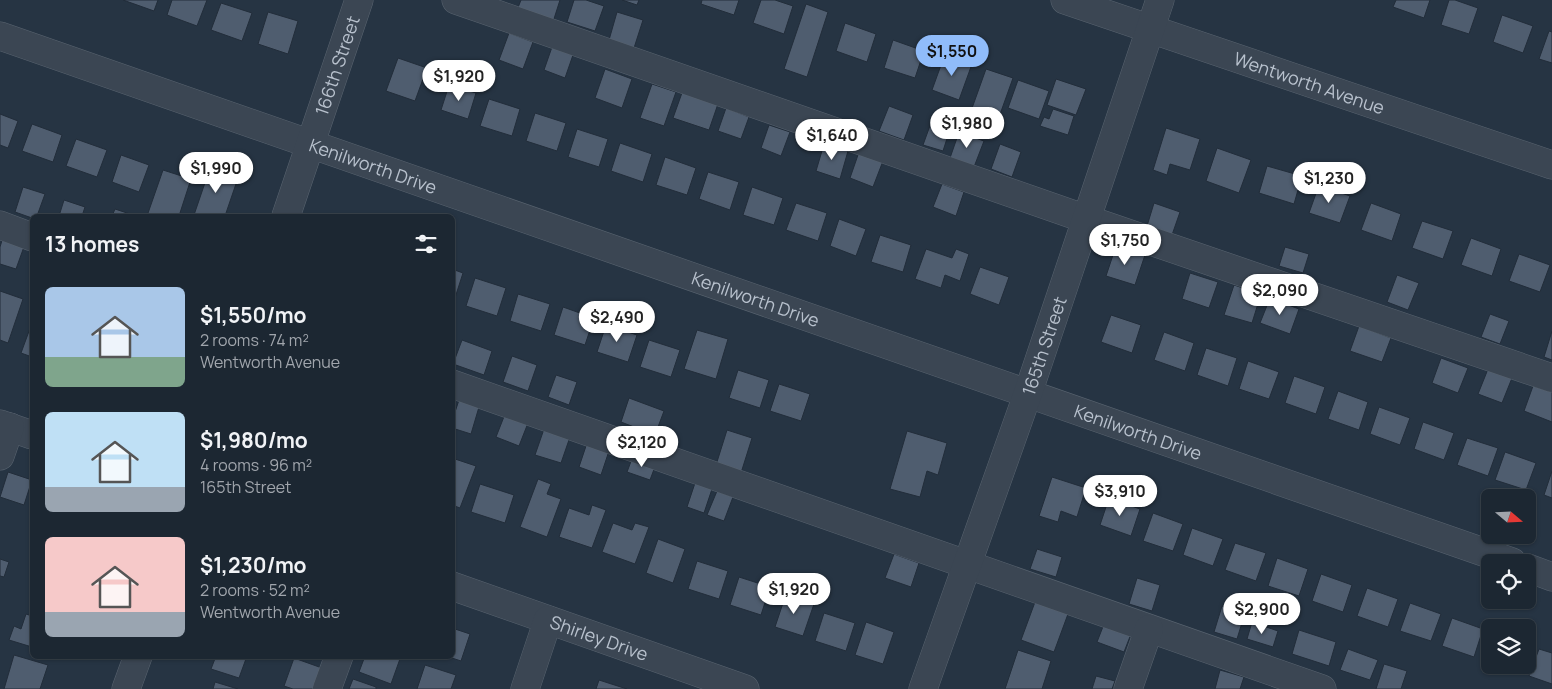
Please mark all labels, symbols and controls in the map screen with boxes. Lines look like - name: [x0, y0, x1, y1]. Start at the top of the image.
- street label: 166th Street: [309, 12, 365, 118]
- pin: $1,550: [911, 34, 993, 77]
- text: $1,550: [927, 40, 977, 62]
- street label: Wentworth Avenue: [1231, 46, 1388, 119]
- pin: $1,920: [418, 59, 500, 102]
- text: $1,920: [433, 65, 485, 87]
- pin: $1,980: [926, 106, 1008, 149]
- text: $1,980: [941, 112, 993, 134]
- pin: $1,640: [791, 119, 873, 161]
- text: $1,640: [806, 124, 858, 146]
- street label: Kenilworth Drive: [306, 132, 440, 199]
- pin: $1,990: [175, 152, 257, 194]
- text: $1,990: [190, 157, 242, 179]
- pin: $1,230: [1288, 162, 1370, 204]
- text: $1,230: [1304, 167, 1354, 189]
- pin: $1,750: [1084, 224, 1166, 266]
- text: $1,750: [1100, 229, 1150, 251]
- text: 13 homes: [45, 230, 139, 258]
- icon: filters: [412, 230, 440, 258]
- street label: Kenilworth Drive: [689, 266, 823, 332]
- pin: $2,090: [1239, 274, 1321, 316]
- text: $2,090: [1252, 279, 1308, 301]
- street label: 165th Street: [1016, 293, 1072, 398]
- pin: $2,490: [576, 300, 658, 343]
- text: $1,550/mo: [200, 301, 307, 329]
- text: $2,490: [590, 306, 644, 328]
- icon: home: [85, 307, 145, 367]
- text: 2 rooms · 74 m²: [200, 329, 309, 351]
- text: Wentworth Avenue: [200, 351, 340, 373]
- street label: Kenilworth Drive: [1071, 399, 1205, 465]
- text: $1,980/mo: [200, 426, 308, 454]
- pin: $2,120: [601, 426, 683, 468]
- text: $2,120: [617, 431, 667, 453]
- icon: home: [85, 432, 145, 492]
- text: 4 rooms · 96 m²: [200, 454, 312, 476]
- pin: $3,910: [1079, 474, 1161, 517]
- text: 165th Street: [200, 476, 292, 498]
- text: $3,910: [1094, 480, 1146, 502]
- north arrow: [1481, 489, 1536, 544]
- map controls: [1481, 489, 1536, 674]
- text: $1,230/mo: [200, 551, 307, 579]
- button: locate: [1481, 554, 1536, 609]
- icon: home: [85, 557, 145, 617]
- pin: $1,920: [753, 572, 835, 615]
- text: $1,920: [768, 578, 820, 600]
- text: 2 rooms · 52 m²: [200, 579, 310, 601]
- pin: $2,900: [1221, 592, 1303, 635]
- text: $2,900: [1234, 598, 1290, 620]
- text: Wentworth Avenue: [200, 601, 340, 623]
- street label: Shirley Drive: [547, 609, 651, 666]
- button: layers: [1481, 619, 1536, 674]

